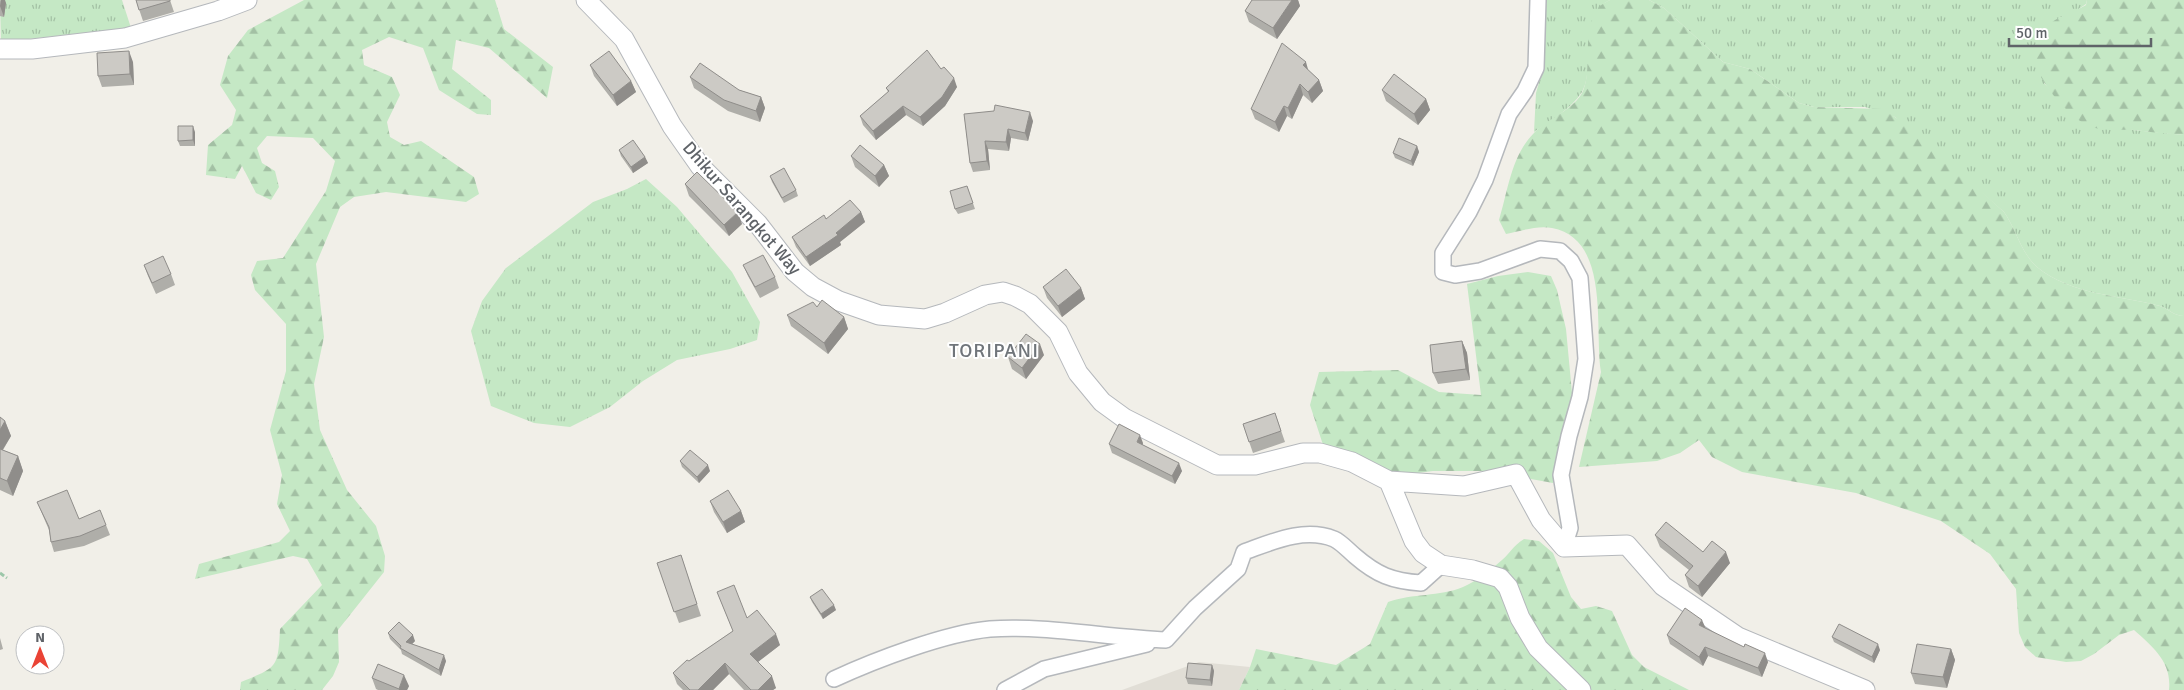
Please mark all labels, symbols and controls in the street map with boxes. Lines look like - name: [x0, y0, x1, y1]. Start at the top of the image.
- scale bar: [2009, 15, 2152, 47]
- text: 50 m: [2016, 24, 2047, 42]
- street label: Dhikur Sarangkot Way: [678, 137, 806, 280]
- district label: TORIPANI: [949, 338, 1039, 363]
- north arrow: [15, 625, 65, 675]
- text: N: [35, 629, 45, 646]

